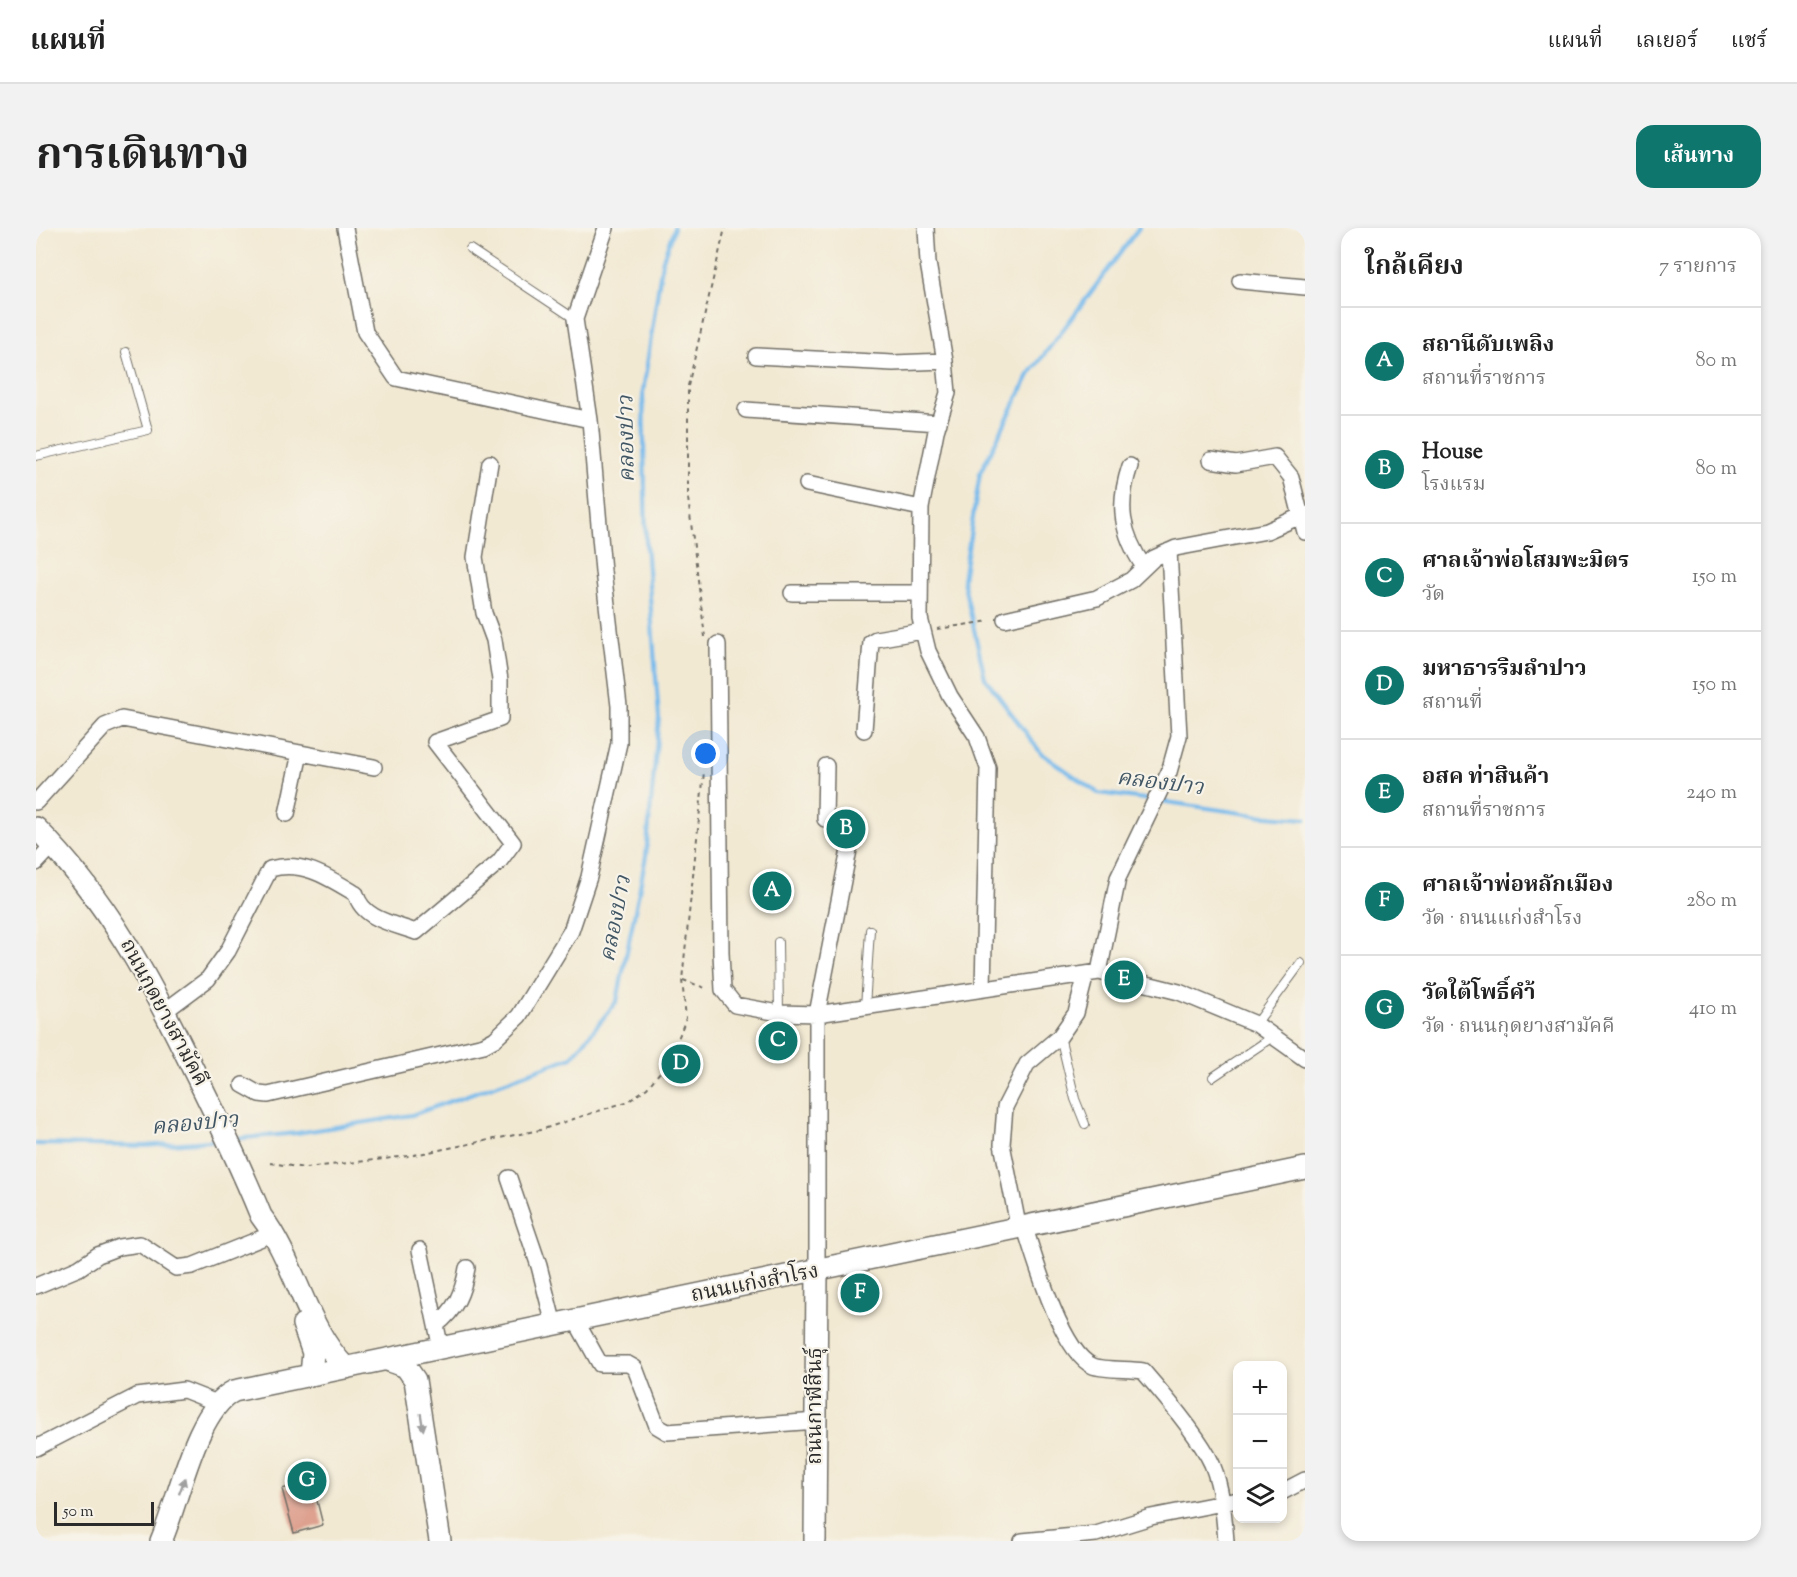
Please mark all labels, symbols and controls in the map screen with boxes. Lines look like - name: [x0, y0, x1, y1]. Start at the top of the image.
- text: แผนที่: [30, 22, 106, 62]
- text: แผนที่: [1548, 27, 1603, 57]
- text: เลเยอร์: [1636, 27, 1698, 57]
- text: แชร์: [1731, 27, 1767, 57]
- button: เส้นทาง: [1636, 125, 1761, 188]
- text: การเดินทาง: [36, 128, 249, 188]
- text: ใกล้เคียง: [1365, 249, 1464, 286]
- text: 7 รายการ: [1659, 253, 1737, 282]
- text: สถานีดับเพลิง: [1422, 330, 1554, 362]
- text: A: [1376, 347, 1393, 376]
- text: 80 m: [1696, 347, 1737, 376]
- text: สถานที่ราชการ: [1422, 365, 1546, 394]
- water label: คลองปาว: [611, 395, 645, 483]
- text: House: [1422, 437, 1483, 469]
- text: B: [1378, 455, 1391, 484]
- text: 80 m: [1696, 455, 1737, 484]
- text: โรงแรม: [1422, 471, 1486, 500]
- text: ศาลเจ้าพ่อโสมพะมิตร: [1422, 546, 1629, 578]
- text: C: [1376, 563, 1393, 592]
- text: 150 m: [1692, 563, 1737, 592]
- text: วัด: [1422, 581, 1445, 610]
- text: มหาธารริมลำปาว: [1422, 654, 1587, 686]
- text: D: [1377, 671, 1392, 700]
- text: 150 m: [1692, 671, 1737, 700]
- text: สถานที่: [1422, 689, 1483, 718]
- your location: [691, 739, 720, 768]
- text: อสค ท่าสินค้า: [1422, 762, 1549, 794]
- water label: คลองปาว: [1115, 763, 1206, 805]
- text: E: [1378, 779, 1391, 808]
- text: 240 m: [1686, 779, 1737, 808]
- text: สถานที่ราชการ: [1422, 797, 1546, 826]
- pin: B: [826, 806, 866, 852]
- pin: A: [752, 868, 792, 914]
- text: ศาลเจ้าพ่อหลักเมือง: [1422, 870, 1613, 902]
- water label: คลองปาว: [593, 873, 641, 965]
- text: F: [1379, 887, 1390, 916]
- text: 280 m: [1686, 887, 1737, 916]
- text: วัด · ถนนแก่งสำโรง: [1422, 905, 1582, 934]
- street label: ถนนกุดยางสามัคคี: [111, 934, 215, 1092]
- pin: E: [1104, 958, 1144, 1002]
- text: วัดใต้โพธิ์คำ้: [1422, 978, 1536, 1010]
- text: G: [1376, 995, 1393, 1024]
- text: 410 m: [1689, 995, 1737, 1024]
- text: วัด · ถนนกุดยางสามัคคี: [1422, 1013, 1615, 1042]
- pin: C: [758, 1018, 798, 1064]
- pin: D: [662, 1042, 700, 1086]
- water label: คลองปาว: [150, 1105, 240, 1145]
- street label: ถนนแก่งสำโรง: [688, 1255, 821, 1311]
- pin: F: [840, 1270, 880, 1316]
- street label: ถนนกาฬสินธุ์: [801, 1347, 831, 1465]
- map controls: [1233, 1361, 1287, 1523]
- button: +: [1233, 1361, 1287, 1415]
- one-way arrow: [417, 1413, 426, 1432]
- button: −: [1233, 1415, 1287, 1469]
- pin: G: [288, 1458, 326, 1504]
- button: layers: [1233, 1469, 1287, 1523]
- one-way arrow: [177, 1477, 187, 1495]
- scale bar: [54, 1499, 154, 1526]
- text: 50 m: [63, 1501, 94, 1524]

